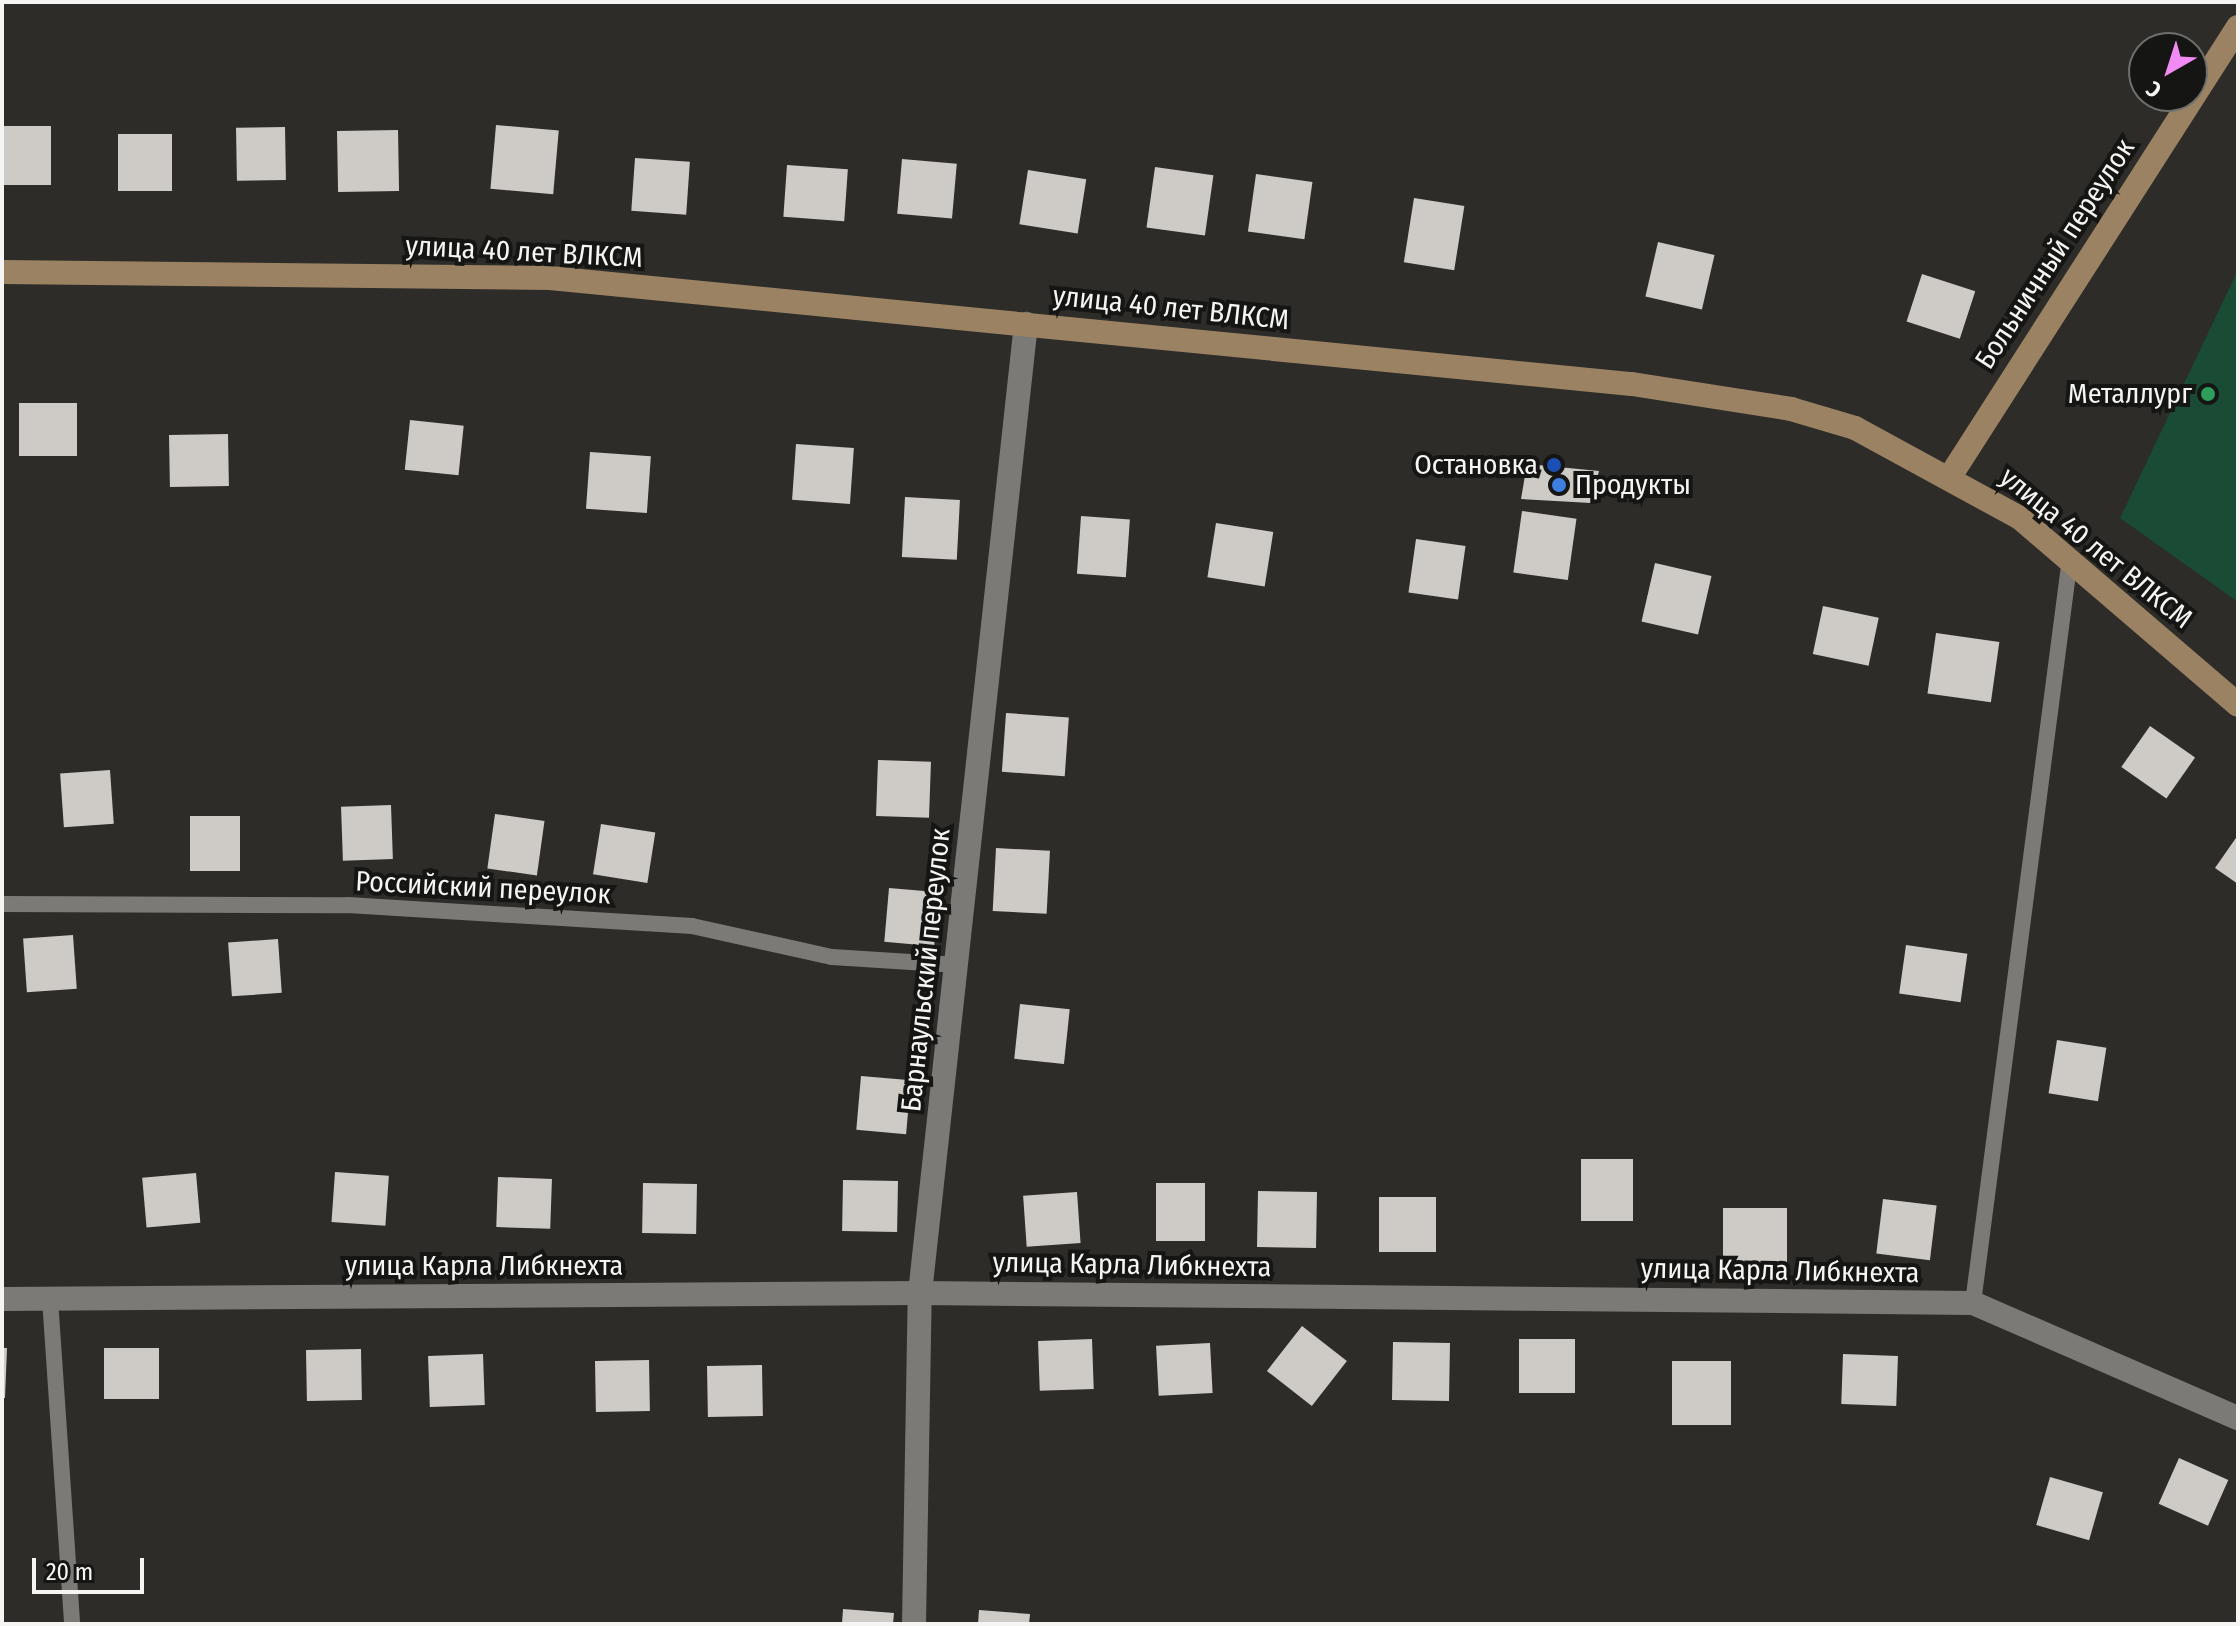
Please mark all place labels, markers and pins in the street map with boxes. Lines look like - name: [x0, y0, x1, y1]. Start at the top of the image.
- place label: Металлург: [2068, 377, 2192, 411]
- marker: Металлург: [2199, 385, 2217, 403]
- place label: Остановка: [1414, 448, 1538, 482]
- marker: Остановка: [1545, 456, 1563, 474]
- place label: Продукты: [1575, 468, 1691, 502]
- marker: Продукты: [1550, 476, 1568, 494]

